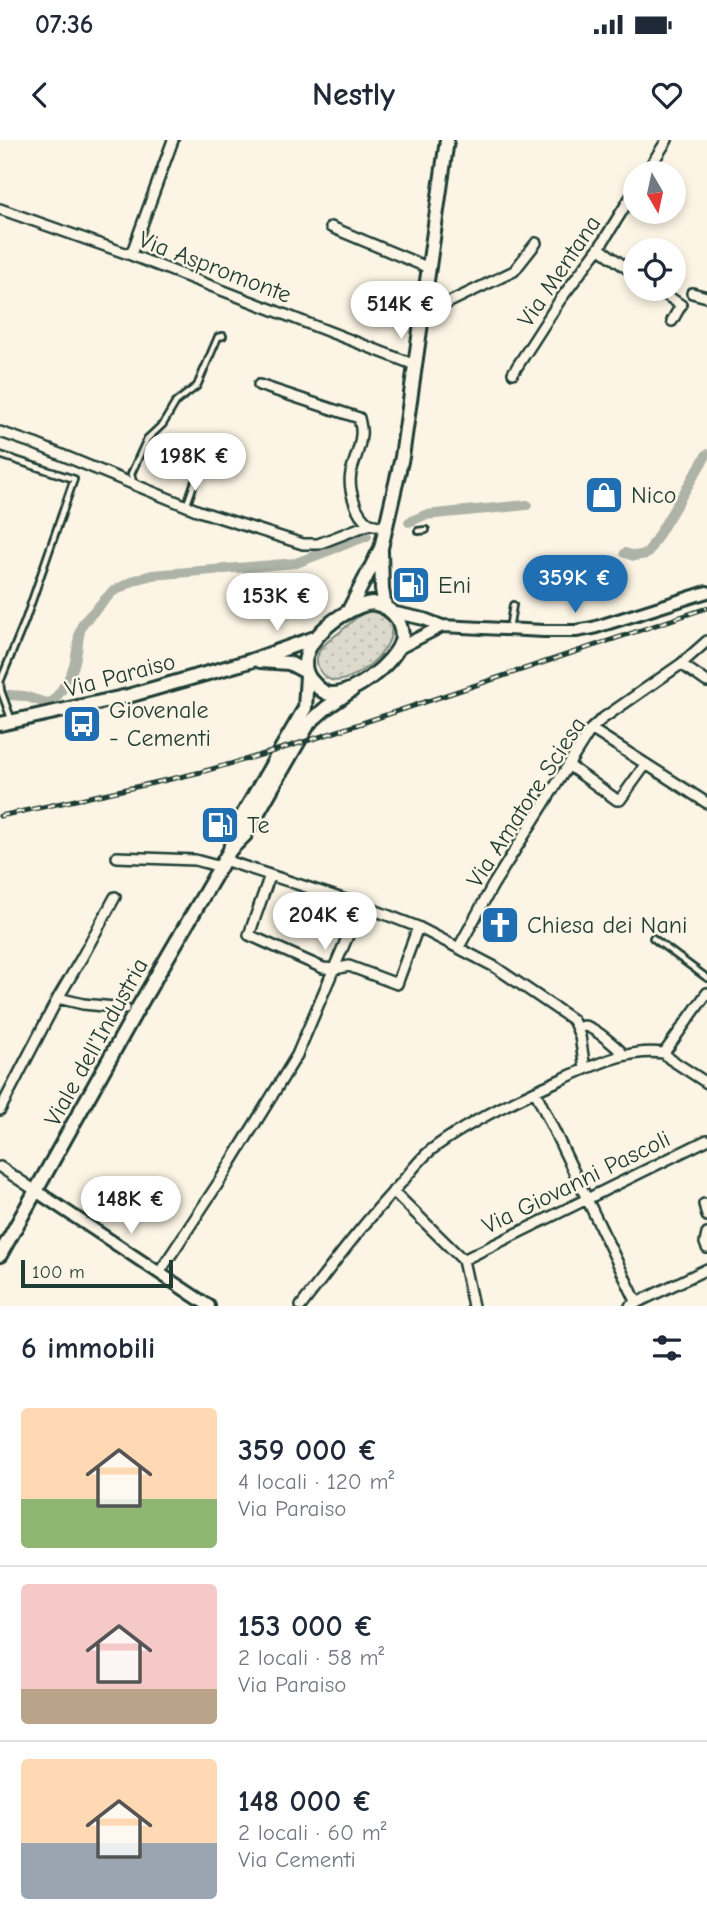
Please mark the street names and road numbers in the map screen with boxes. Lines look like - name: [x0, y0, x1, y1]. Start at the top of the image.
- street label: Via Mentana: [512, 210, 606, 332]
- street label: Via Aspromonte: [135, 225, 295, 309]
- street label: Via Paraiso: [62, 647, 178, 703]
- street label: Via Amatore Sciesa: [460, 712, 592, 892]
- street label: Viale dell'Industria: [38, 953, 154, 1131]
- street label: Via Giovanni Pascoli: [478, 1124, 674, 1240]

